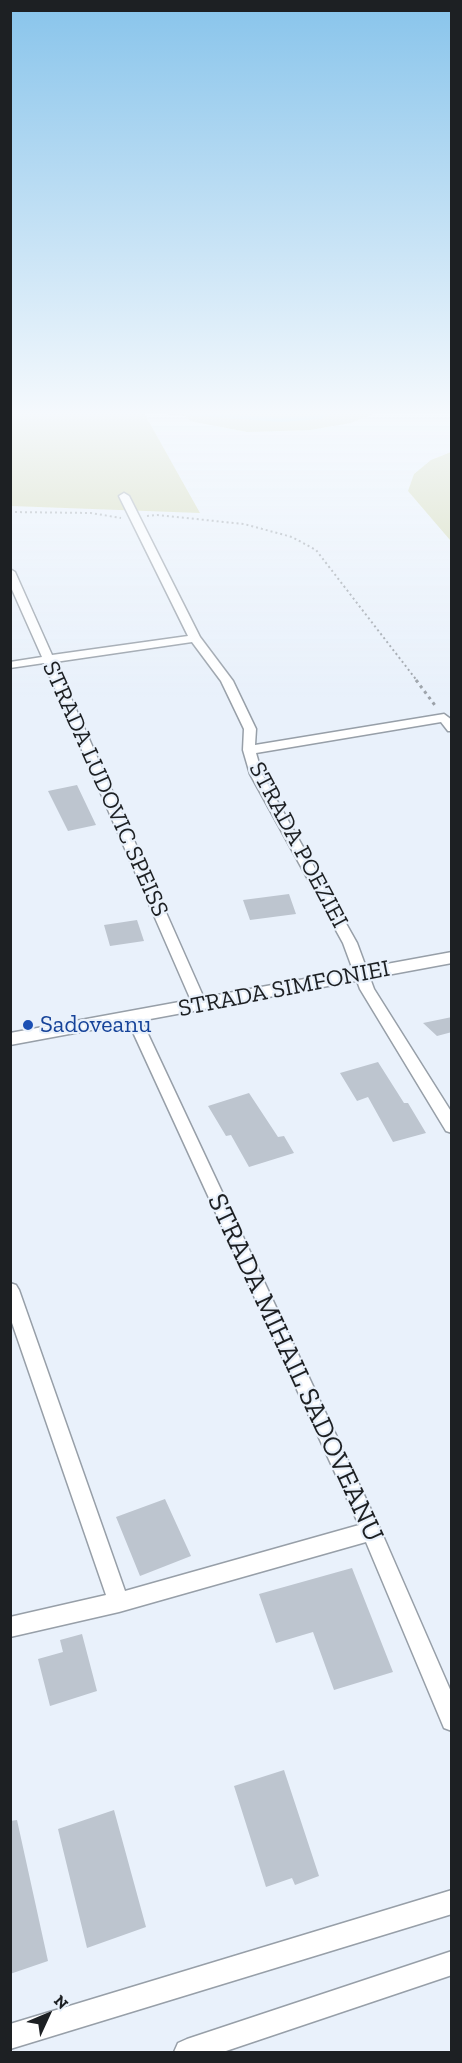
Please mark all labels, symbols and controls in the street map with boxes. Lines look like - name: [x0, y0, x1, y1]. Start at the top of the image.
- street label: STRADA LUDOVIC SPEISS: [36, 657, 174, 921]
- street label: STRADA POEZIEI: [242, 757, 354, 933]
- street label: STRADA SIMFONIEI: [176, 954, 392, 1024]
- place label: Sadoveanu: [40, 1011, 151, 1039]
- marker: Sadoveanu: [21, 1018, 35, 1032]
- street label: STRADA MIHAIL SADOVEANU: [199, 1189, 391, 1547]
- north arrow: [18, 1985, 78, 2045]
- text: N: [50, 1991, 72, 2013]

